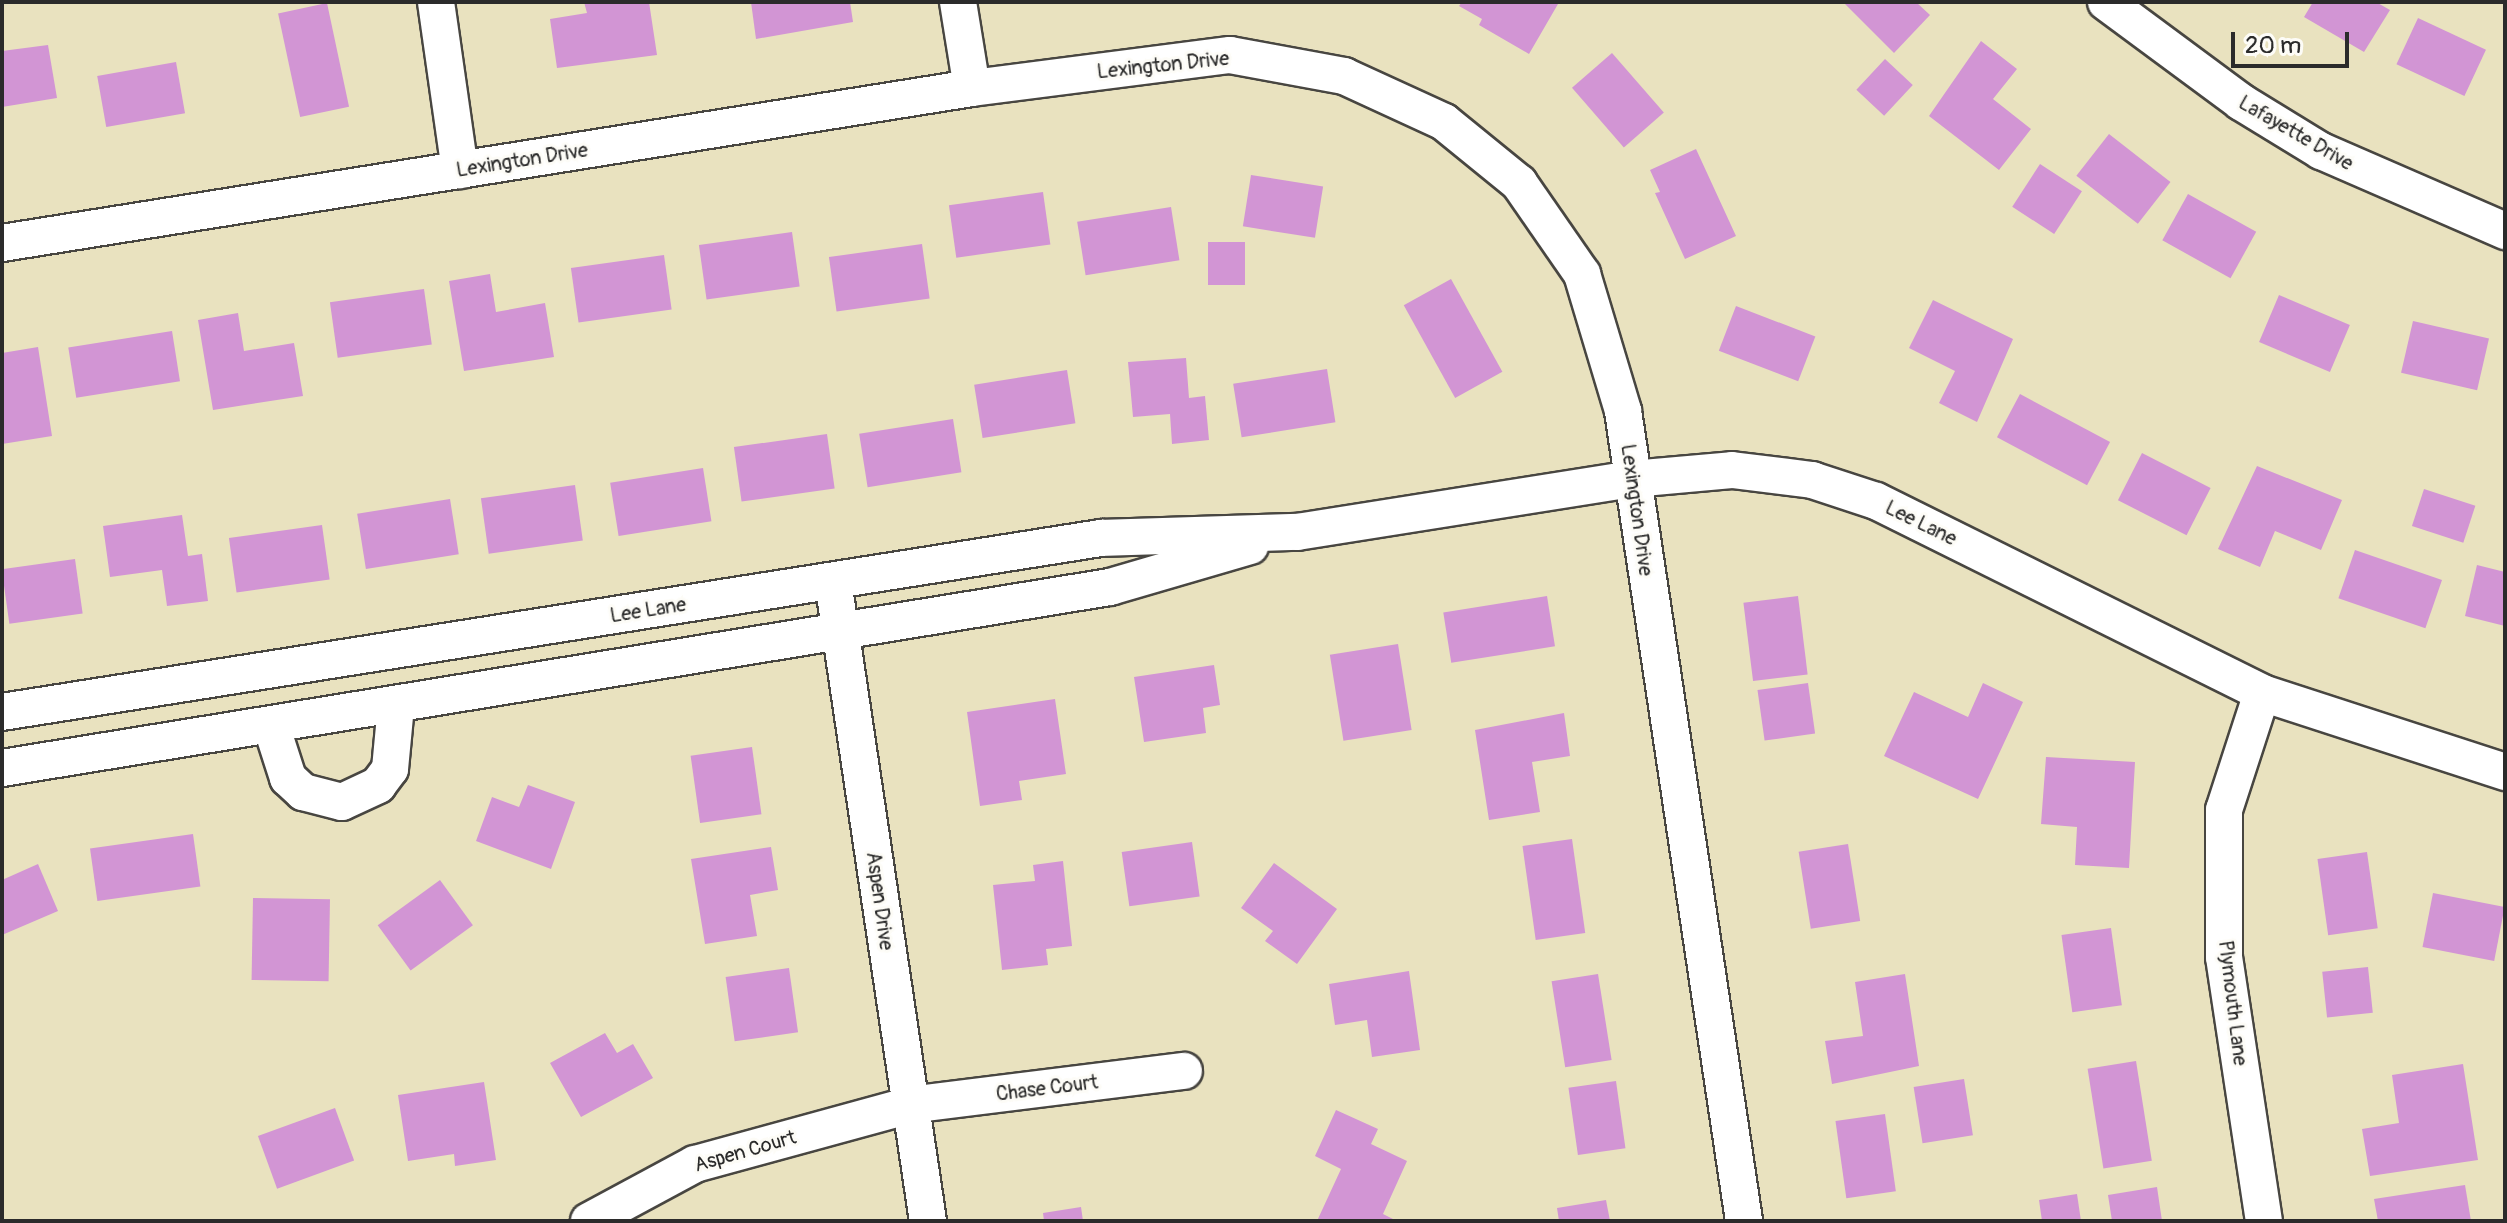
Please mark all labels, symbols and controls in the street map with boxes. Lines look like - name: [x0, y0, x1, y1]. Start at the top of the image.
- scale bar: [2235, 16, 2353, 66]
- text: 20 m: [2245, 31, 2301, 60]
- street label: Lexington Drive: [1096, 46, 1230, 84]
- street label: Lafayette Drive: [2234, 90, 2358, 176]
- street label: Lexington Drive: [455, 138, 589, 182]
- street label: Lexington Drive: [1616, 443, 1658, 577]
- street label: Lee Lane: [1881, 495, 1961, 551]
- street label: Lee Lane: [608, 592, 688, 628]
- street label: Aspen Drive: [861, 850, 899, 952]
- street label: Plymouth Lane: [2213, 939, 2253, 1067]
- street label: Chase Court: [995, 1070, 1099, 1106]
- street label: Aspen Court: [691, 1125, 799, 1177]

